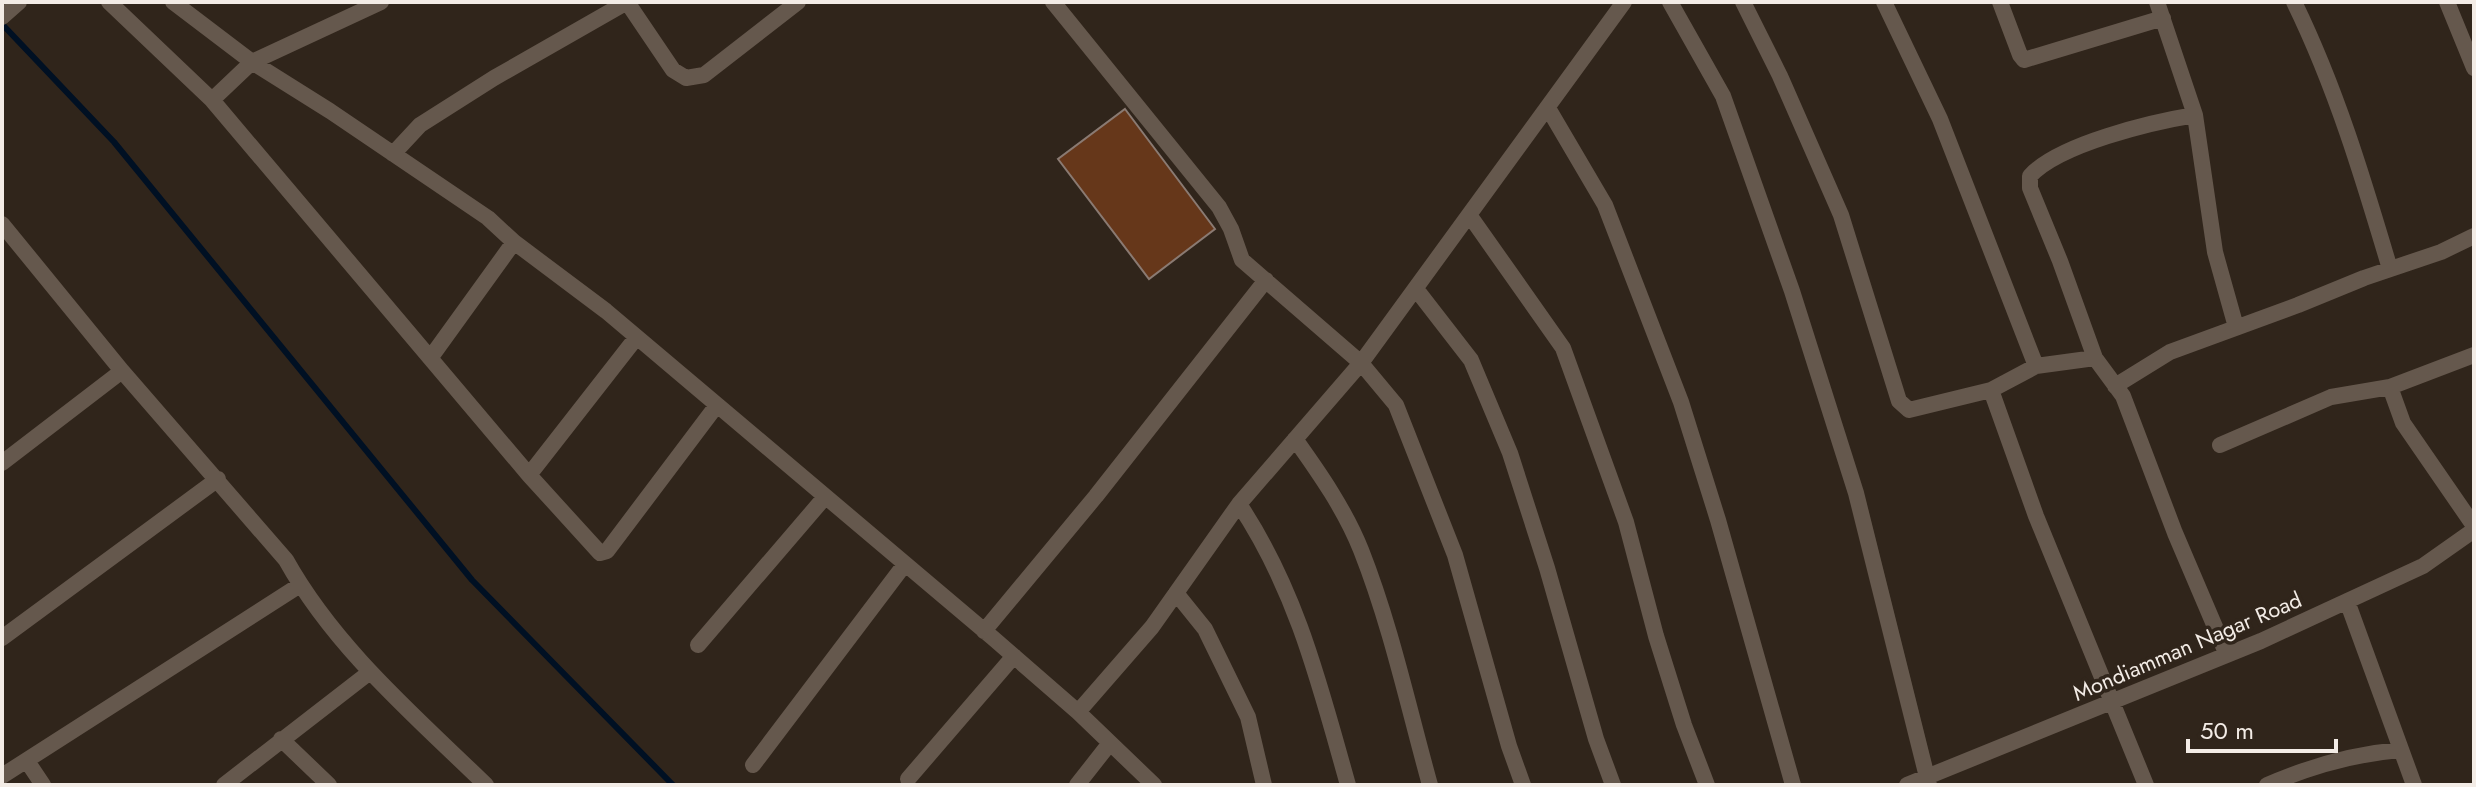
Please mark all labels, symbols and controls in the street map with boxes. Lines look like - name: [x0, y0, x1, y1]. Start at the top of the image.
- street label: Mondiamman Nagar Road: [2068, 583, 2306, 709]
- scale bar: [2188, 703, 2336, 753]
- text: 50 m: [2200, 713, 2254, 748]

